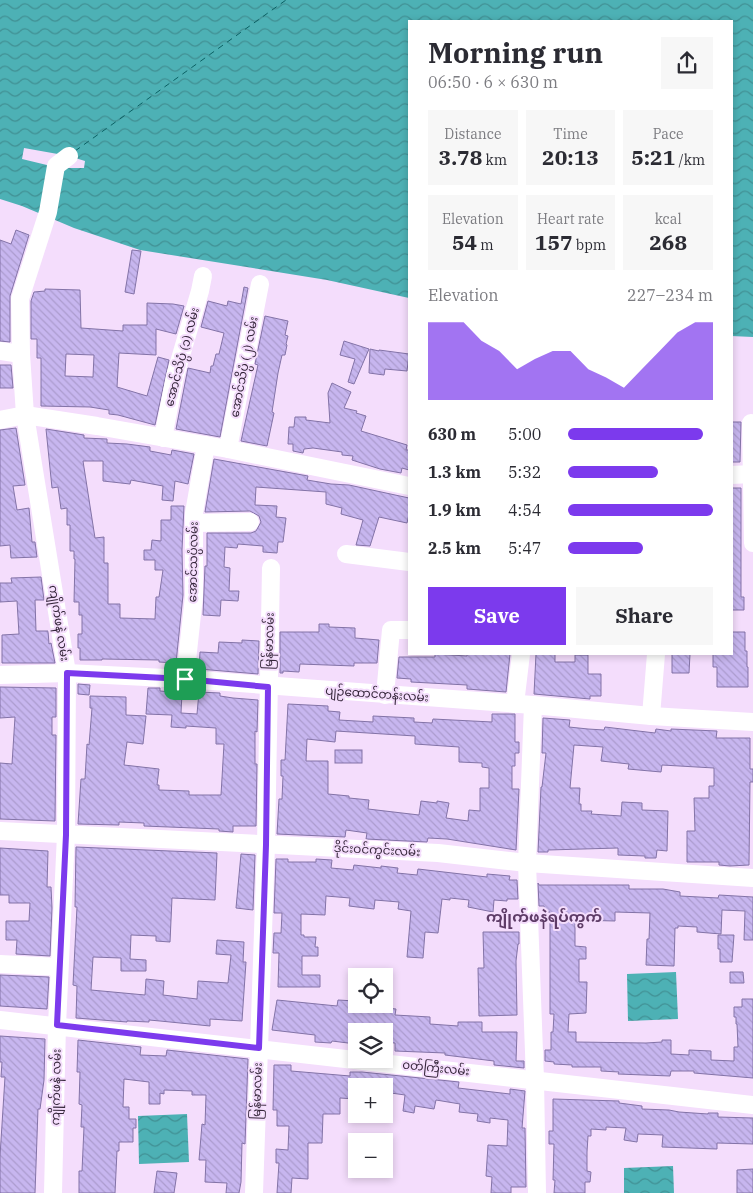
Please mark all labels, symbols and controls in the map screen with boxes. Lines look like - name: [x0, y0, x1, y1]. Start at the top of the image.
- text: Morning run: [428, 34, 603, 71]
- button: share: [661, 37, 713, 89]
- text: 06:50 · 6 × 630 m: [428, 72, 558, 92]
- text: Distance: [444, 125, 501, 143]
- text: Time: [553, 125, 588, 143]
- text: Pace: [653, 125, 684, 143]
- text: 3.78: [439, 143, 482, 171]
- text: 20:13: [542, 143, 599, 171]
- text: 5:21: [631, 143, 675, 171]
- text: km: [482, 151, 507, 169]
- text: /km: [675, 151, 705, 169]
- text: Elevation: [442, 210, 504, 228]
- text: Heart rate: [537, 210, 604, 228]
- text: kcal: [655, 210, 682, 228]
- text: 54: [452, 228, 477, 256]
- text: 157: [535, 228, 573, 256]
- text: 268: [649, 228, 687, 256]
- text: m: [477, 236, 494, 254]
- text: bpm: [573, 236, 606, 254]
- text: Elevation: [428, 285, 498, 305]
- text: 227–234 m: [627, 285, 713, 305]
- street label: အောင်သိပ္ပံ (၁) လမ်း: [160, 305, 205, 409]
- street label: အောင်သိပ္ပံ (၂) လမ်း: [225, 315, 264, 419]
- text: 630 m: [428, 424, 476, 444]
- text: 5:00: [508, 424, 541, 444]
- text: 1.3 km: [428, 462, 481, 482]
- text: 5:32: [508, 462, 541, 482]
- text: 1.9 km: [428, 500, 481, 520]
- text: 4:54: [508, 500, 541, 520]
- street label: အောင်သပ္ပံလမ်း: [183, 521, 204, 603]
- text: 2.5 km: [428, 538, 481, 558]
- text: 5:47: [508, 538, 541, 558]
- street label: ကျိုက်ဖနဲ လမ်း: [43, 584, 74, 662]
- button: Save: [428, 587, 566, 645]
- button: Share: [576, 587, 713, 645]
- street label: မြန်မာလမ်း: [259, 612, 280, 670]
- pin: [164, 658, 206, 700]
- icon: arrive: [171, 665, 199, 693]
- street label: ပျဉ်ထောင်တန်းလမ်း: [325, 681, 429, 708]
- street label: ဒိုင်းဝင်ကွင်းလမ်း: [333, 839, 421, 862]
- district label: ကျိုက်ဖနဲရပ်ကွက်: [486, 907, 602, 929]
- map controls: [348, 968, 393, 1178]
- button: locate: [348, 968, 393, 1013]
- button: layers: [348, 1023, 393, 1068]
- street label: ကျိုက်ဖနဲ လမ်း: [46, 1048, 67, 1126]
- street label: ၀တ်ကြီးလမ်း: [401, 1056, 470, 1081]
- street label: မြန်မာလမ်း: [247, 1062, 268, 1120]
- button: +: [348, 1078, 393, 1123]
- button: −: [348, 1133, 393, 1178]

